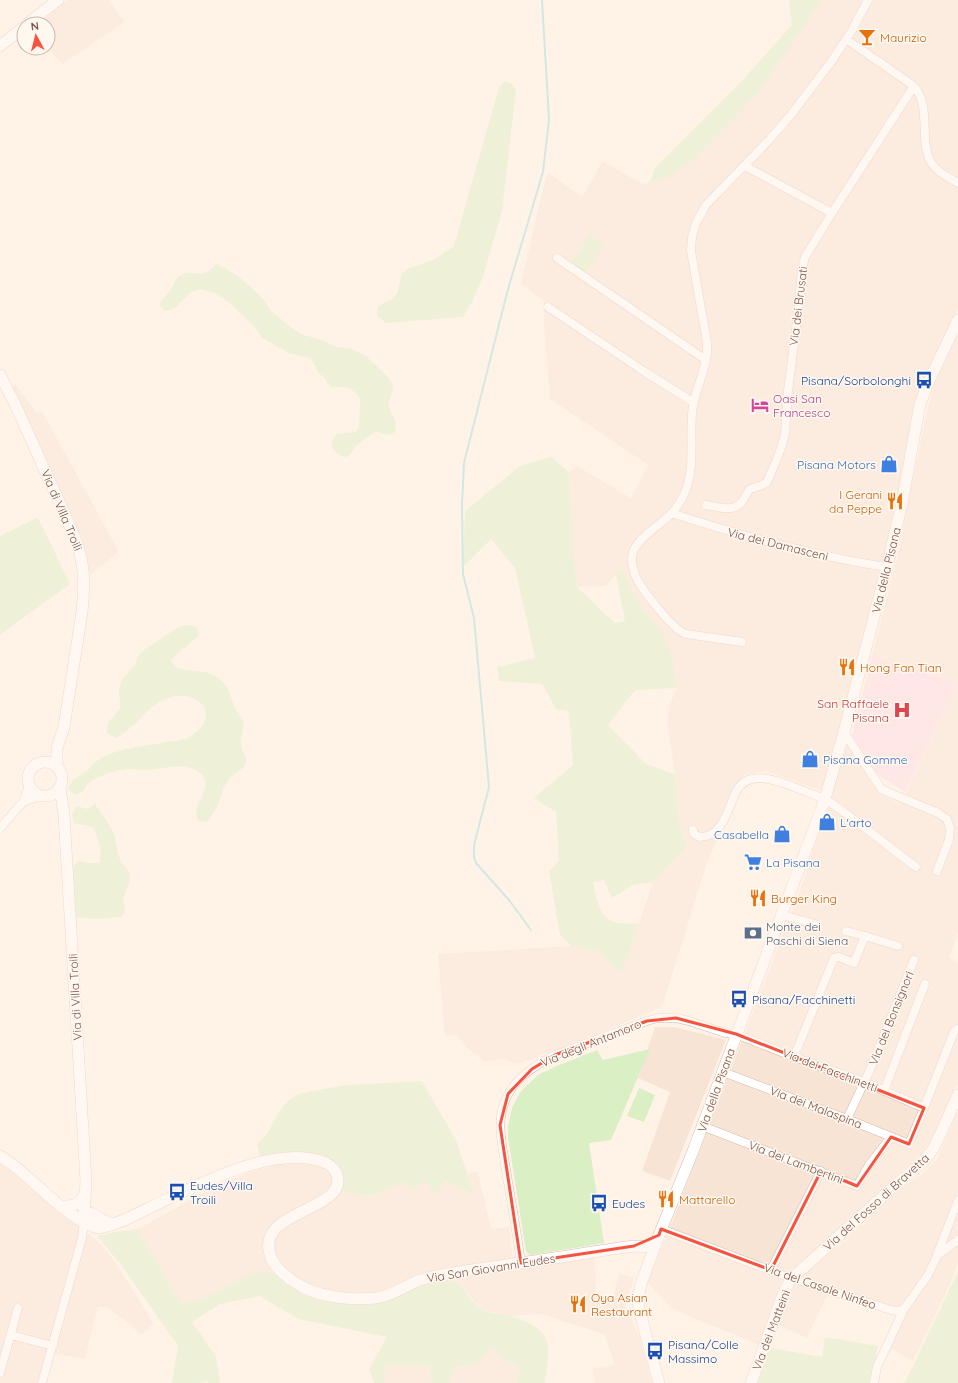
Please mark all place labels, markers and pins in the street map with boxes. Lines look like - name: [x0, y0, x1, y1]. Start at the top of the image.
- bar icon: Maurizio: [857, 27, 877, 47]
- place label: Maurizio: [880, 30, 927, 45]
- bus stop icon: Pisana/Sorbolonghi: [914, 370, 934, 390]
- place label: Pisana/Sorbolonghi: [801, 373, 911, 388]
- place label: Oasi San Francesco: [773, 391, 830, 420]
- hotel icon: Oasi San Francesco: [750, 395, 770, 415]
- shop icon: Pisana Motors: [879, 454, 899, 474]
- place label: Pisana Motors: [797, 457, 876, 472]
- place label: I Gerani da Peppe: [829, 487, 882, 516]
- restaurant icon: I Gerani da Peppe: [885, 491, 905, 511]
- restaurant icon: Hong Fan Tian: [837, 657, 857, 677]
- place label: Hong Fan Tian: [860, 660, 942, 675]
- place label: San Raffaele Pisana: [817, 696, 889, 725]
- hospital icon: San Raffaele Pisana: [892, 700, 912, 720]
- shop icon: Pisana Gomme: [800, 749, 820, 769]
- place label: Pisana Gomme: [823, 752, 908, 767]
- shop icon: L'arto: [817, 812, 837, 832]
- place label: L'arto: [840, 815, 872, 830]
- shop icon: Casabella: [772, 824, 792, 844]
- place label: Casabella: [714, 827, 769, 842]
- supermarket icon: La Pisana: [743, 852, 763, 872]
- place label: La Pisana: [766, 855, 820, 870]
- restaurant icon: Burger King: [748, 888, 768, 908]
- place label: Burger King: [771, 891, 837, 906]
- place label: Monte dei Paschi di Siena: [766, 919, 848, 948]
- bank icon: Monte dei Paschi di Siena: [743, 923, 763, 943]
- bus stop icon: Pisana/Facchinetti: [729, 989, 749, 1009]
- place label: Pisana/Facchinetti: [752, 992, 855, 1007]
- place label: Eudes/Villa Troili: [190, 1178, 253, 1207]
- bus stop icon: Eudes/Villa Troili: [167, 1182, 187, 1202]
- restaurant icon: Mattarello: [656, 1189, 676, 1209]
- place label: Mattarello: [679, 1192, 735, 1207]
- bus stop icon: Eudes: [589, 1193, 609, 1213]
- place label: Eudes: [612, 1196, 646, 1211]
- place label: Oya Asian Restaurant: [591, 1290, 652, 1319]
- restaurant icon: Oya Asian Restaurant: [568, 1294, 588, 1314]
- place label: Pisana/Colle Massimo: [668, 1337, 739, 1366]
- bus stop icon: Pisana/Colle Massimo: [645, 1341, 665, 1361]

